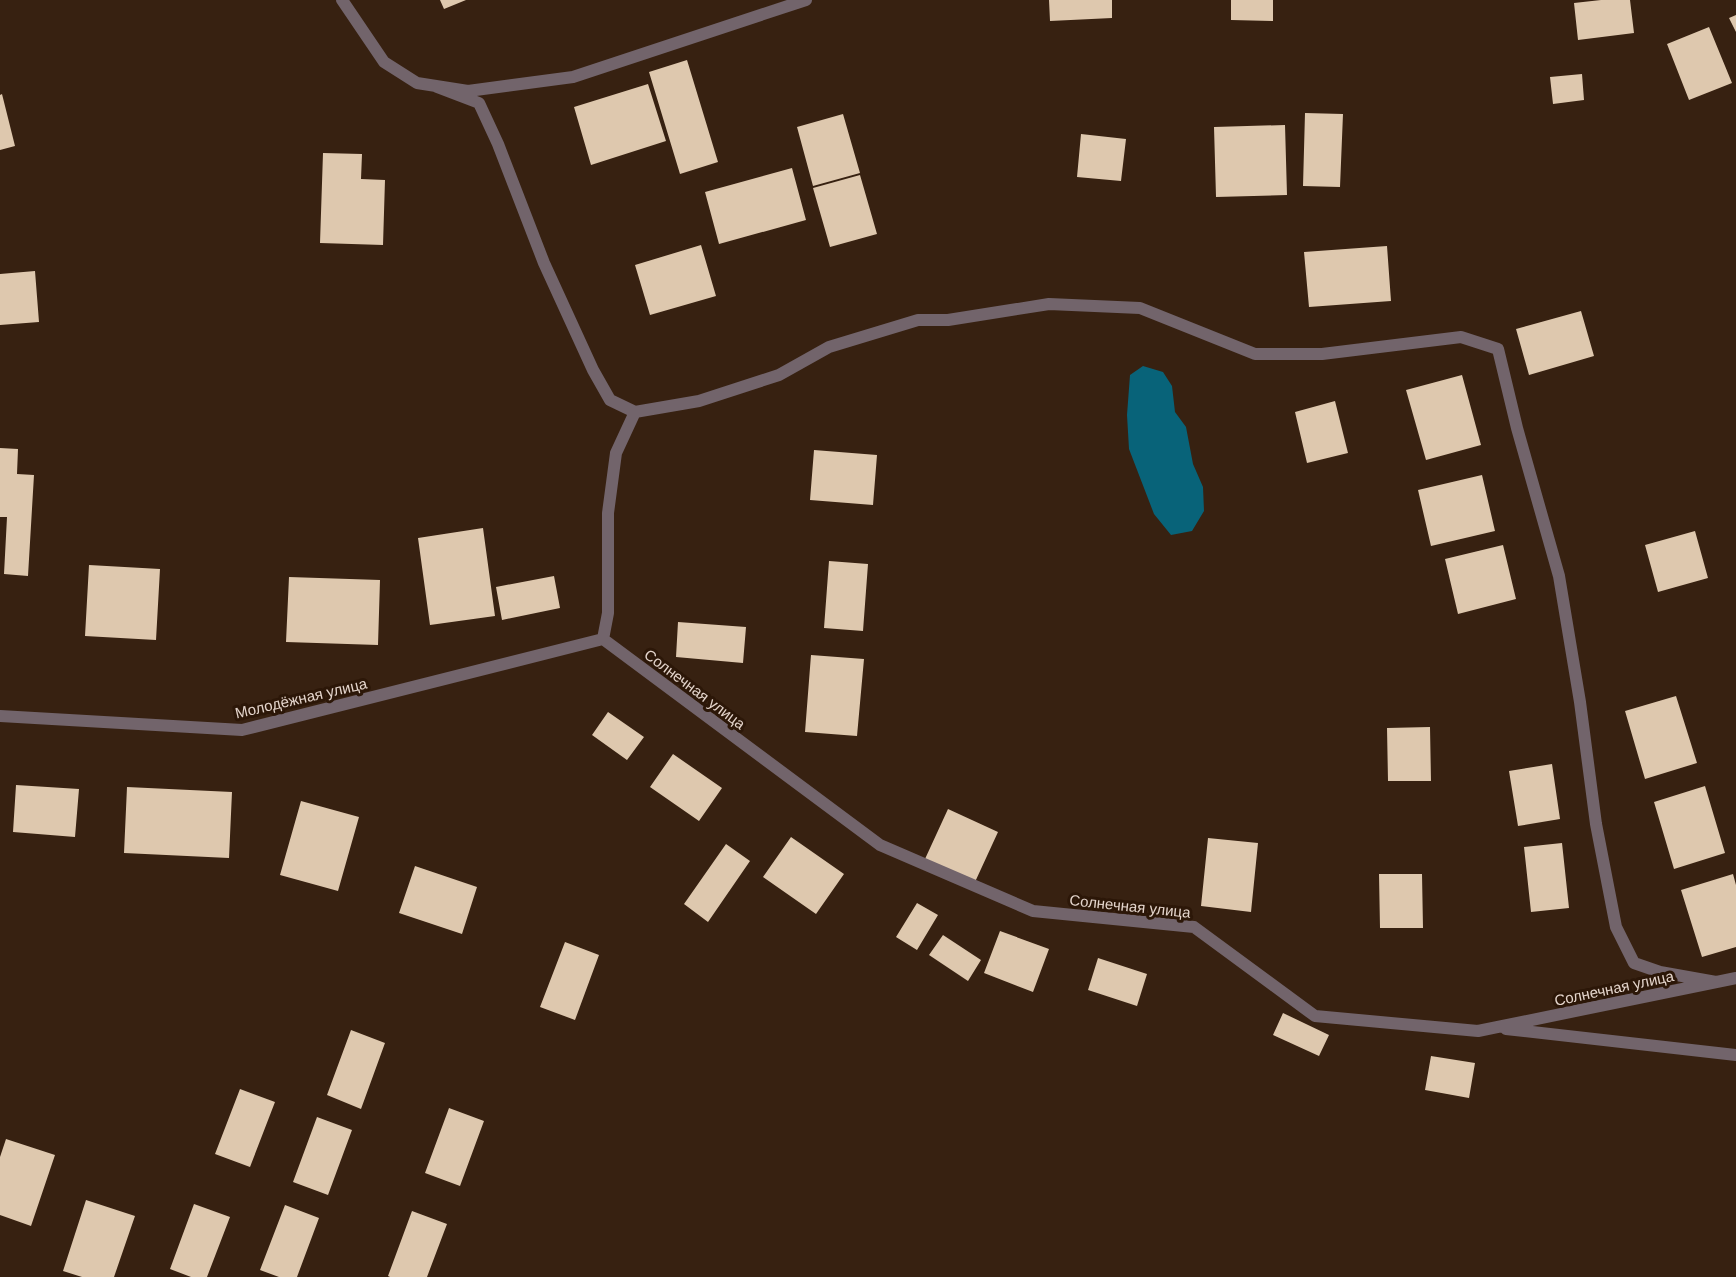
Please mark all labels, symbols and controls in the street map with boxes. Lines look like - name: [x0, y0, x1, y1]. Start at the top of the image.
- street label: Солнечная улица: [641, 646, 749, 733]
- street label: Молодёжная улица: [233, 674, 369, 721]
- street label: Солнечная улица: [1069, 891, 1192, 921]
- street label: Солнечная улица: [1553, 967, 1676, 1009]

